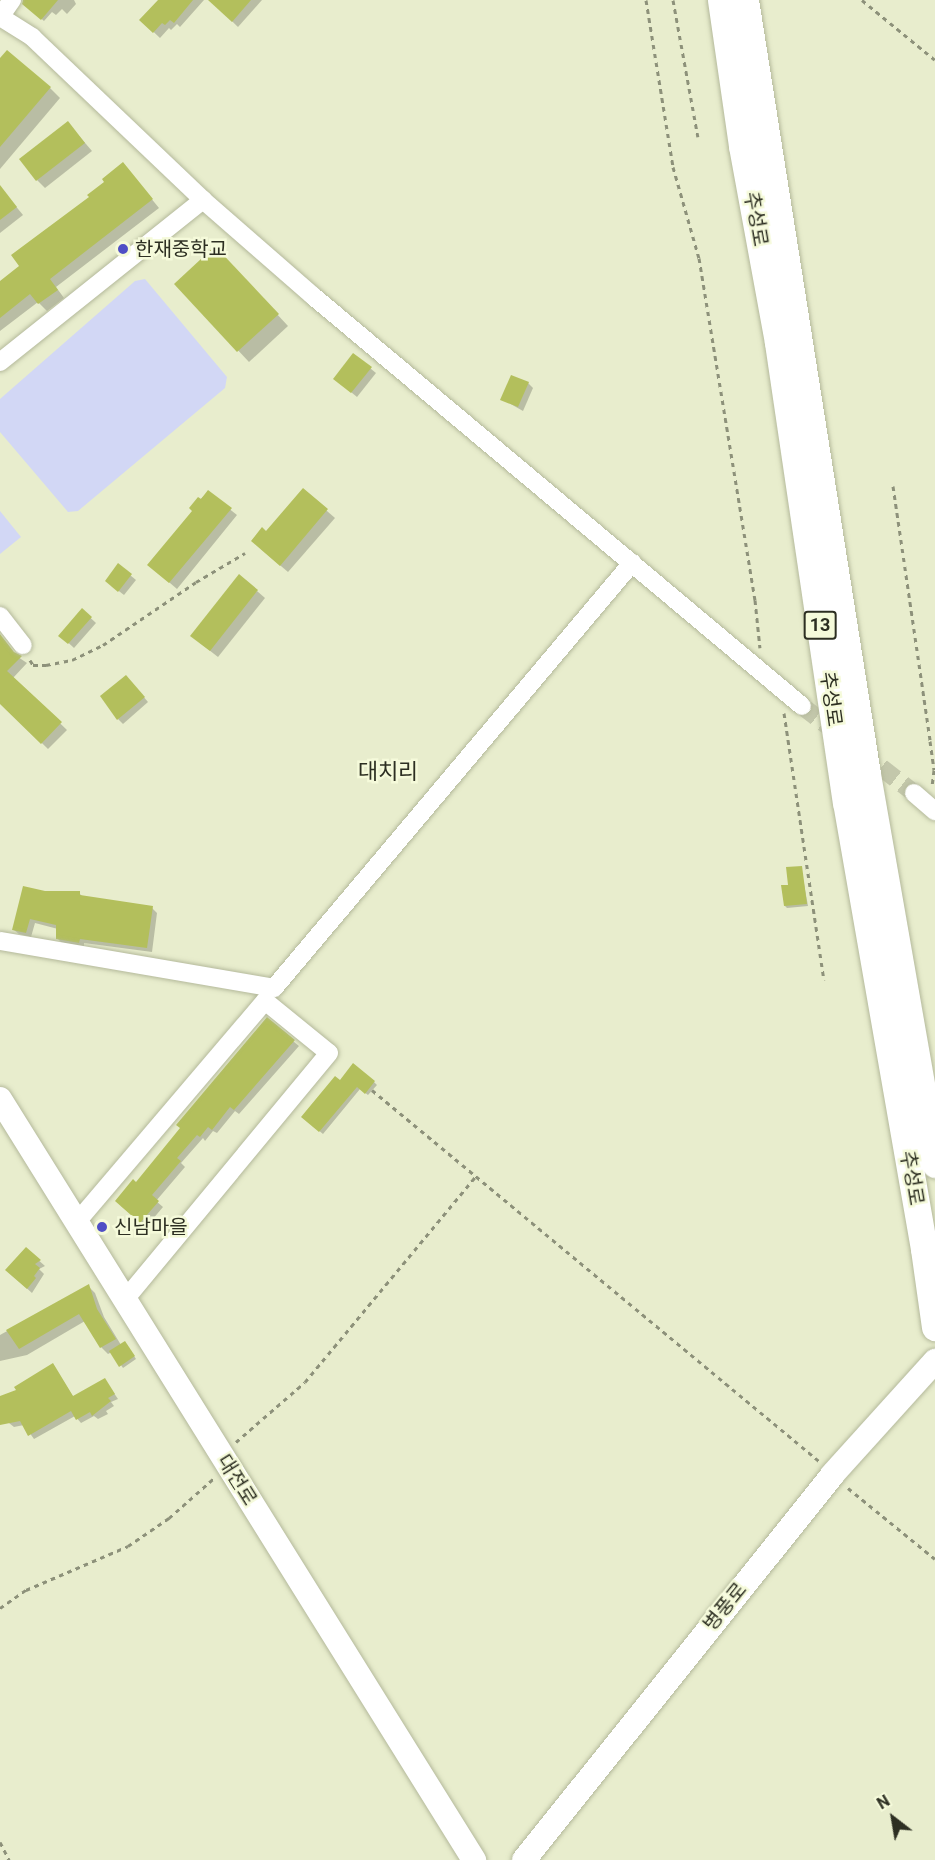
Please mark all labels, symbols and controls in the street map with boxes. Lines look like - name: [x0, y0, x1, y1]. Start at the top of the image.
- street label: 추성로: [739, 190, 773, 248]
- place label: 한재중학교: [135, 237, 227, 261]
- marker: 한재중학교: [116, 242, 130, 256]
- road number: 13: [804, 610, 836, 640]
- street label: 추성로: [815, 670, 847, 728]
- district label: 대치리: [358, 759, 418, 785]
- street label: 추성로: [895, 1149, 929, 1207]
- place label: 신남마을: [114, 1215, 188, 1239]
- marker: 신남마을: [95, 1220, 109, 1234]
- street label: 대전로: [212, 1450, 262, 1510]
- street label: 병풍로: [698, 1578, 752, 1636]
- north arrow: [863, 1788, 923, 1848]
- text: N: [874, 1791, 893, 1813]

